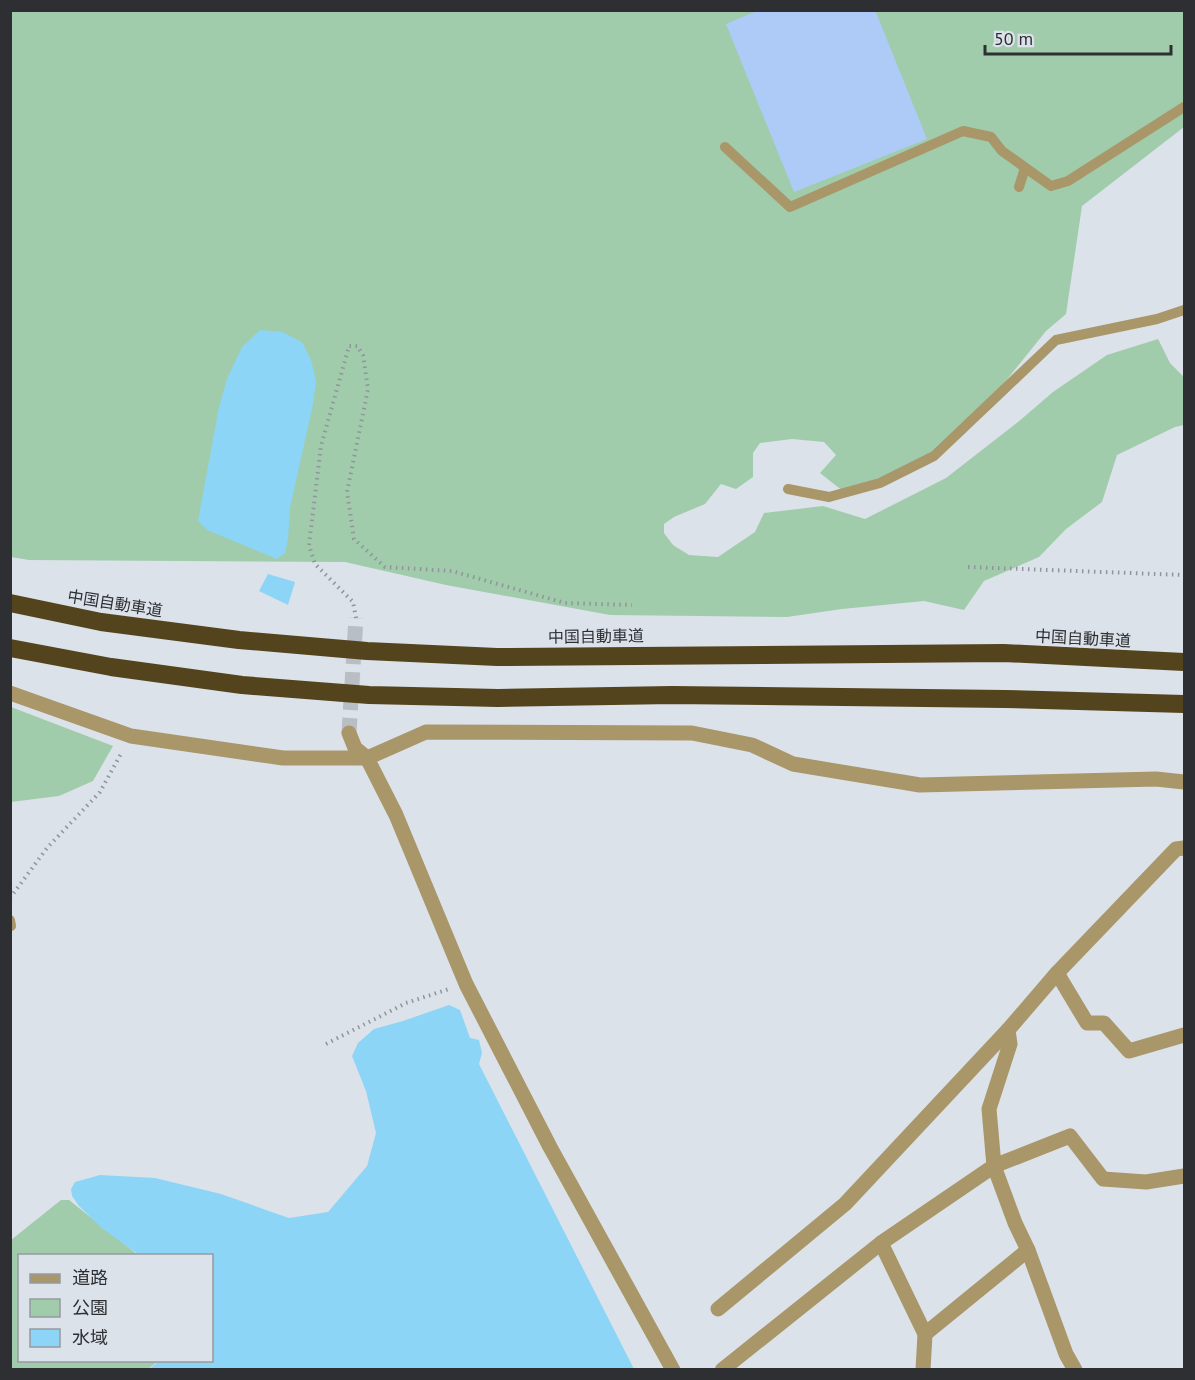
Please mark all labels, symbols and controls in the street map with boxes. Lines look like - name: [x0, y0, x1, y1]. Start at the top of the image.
- scale bar: [985, 18, 1171, 56]
- text: 50 m: [994, 27, 1033, 50]
- street label: 中国自動車道: [66, 586, 164, 620]
- street label: 中国自動車道: [548, 625, 644, 647]
- street label: 中国自動車道: [1035, 626, 1131, 650]
- legend: [18, 1254, 213, 1362]
- text: 道路: [72, 1266, 108, 1289]
- text: 公園: [72, 1296, 108, 1319]
- text: 水域: [72, 1326, 108, 1349]

